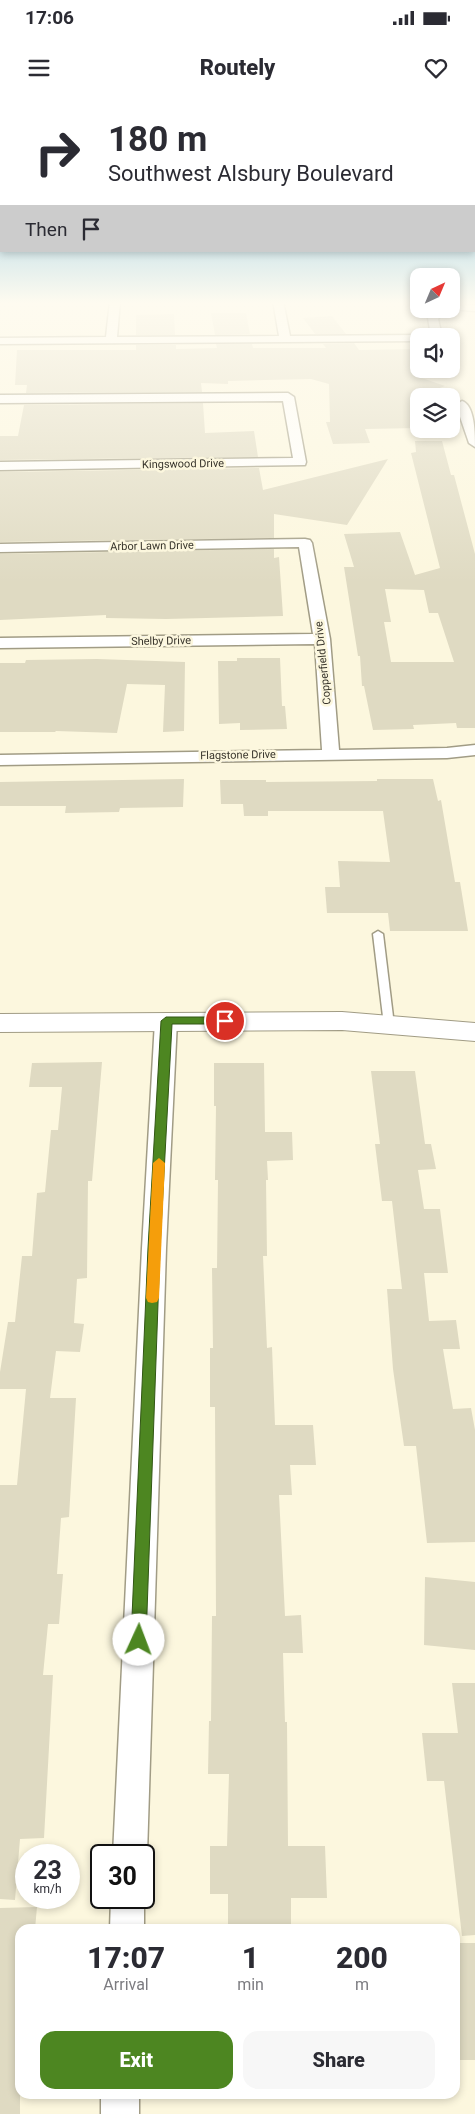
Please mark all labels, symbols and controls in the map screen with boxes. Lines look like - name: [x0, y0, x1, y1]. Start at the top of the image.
- text: 17:06: [25, 6, 74, 29]
- icon: menu: [25, 54, 53, 82]
- icon: heart: [422, 54, 450, 82]
- text: Routely: [200, 55, 275, 80]
- text: 180 m: [108, 119, 207, 160]
- icon: right: [25, 120, 90, 185]
- text: Southwest Alsbury Boulevard: [108, 161, 394, 186]
- icon: arrive: [77, 215, 105, 243]
- text: Then: [25, 218, 67, 241]
- north arrow: [410, 268, 460, 318]
- map controls: [410, 268, 460, 438]
- button: sound: [410, 328, 460, 378]
- button: layers: [410, 388, 460, 438]
- street label: Kingswood Drive: [142, 457, 224, 471]
- street label: Arbor Lawn Drive: [110, 539, 194, 553]
- street label: Copperfield Drive: [312, 621, 334, 705]
- street label: Shelby Drive: [131, 634, 191, 648]
- street label: Flagstone Drive: [200, 748, 276, 762]
- pin: [204, 1000, 246, 1042]
- icon: arrive: [211, 1007, 239, 1035]
- position arrow: [112, 1613, 164, 1665]
- speed limit sign: 30: [90, 1844, 155, 1909]
- text: 23: [33, 1856, 62, 1885]
- text: km/h: [33, 1882, 62, 1896]
- text: 17:07: [87, 1940, 165, 1975]
- text: 1: [242, 1940, 259, 1975]
- text: 200: [336, 1940, 388, 1975]
- text: Arrival: [103, 1975, 149, 1994]
- text: min: [237, 1975, 264, 1994]
- text: m: [355, 1975, 369, 1994]
- button: Exit: [40, 2031, 233, 2089]
- button: Share: [243, 2031, 435, 2089]

